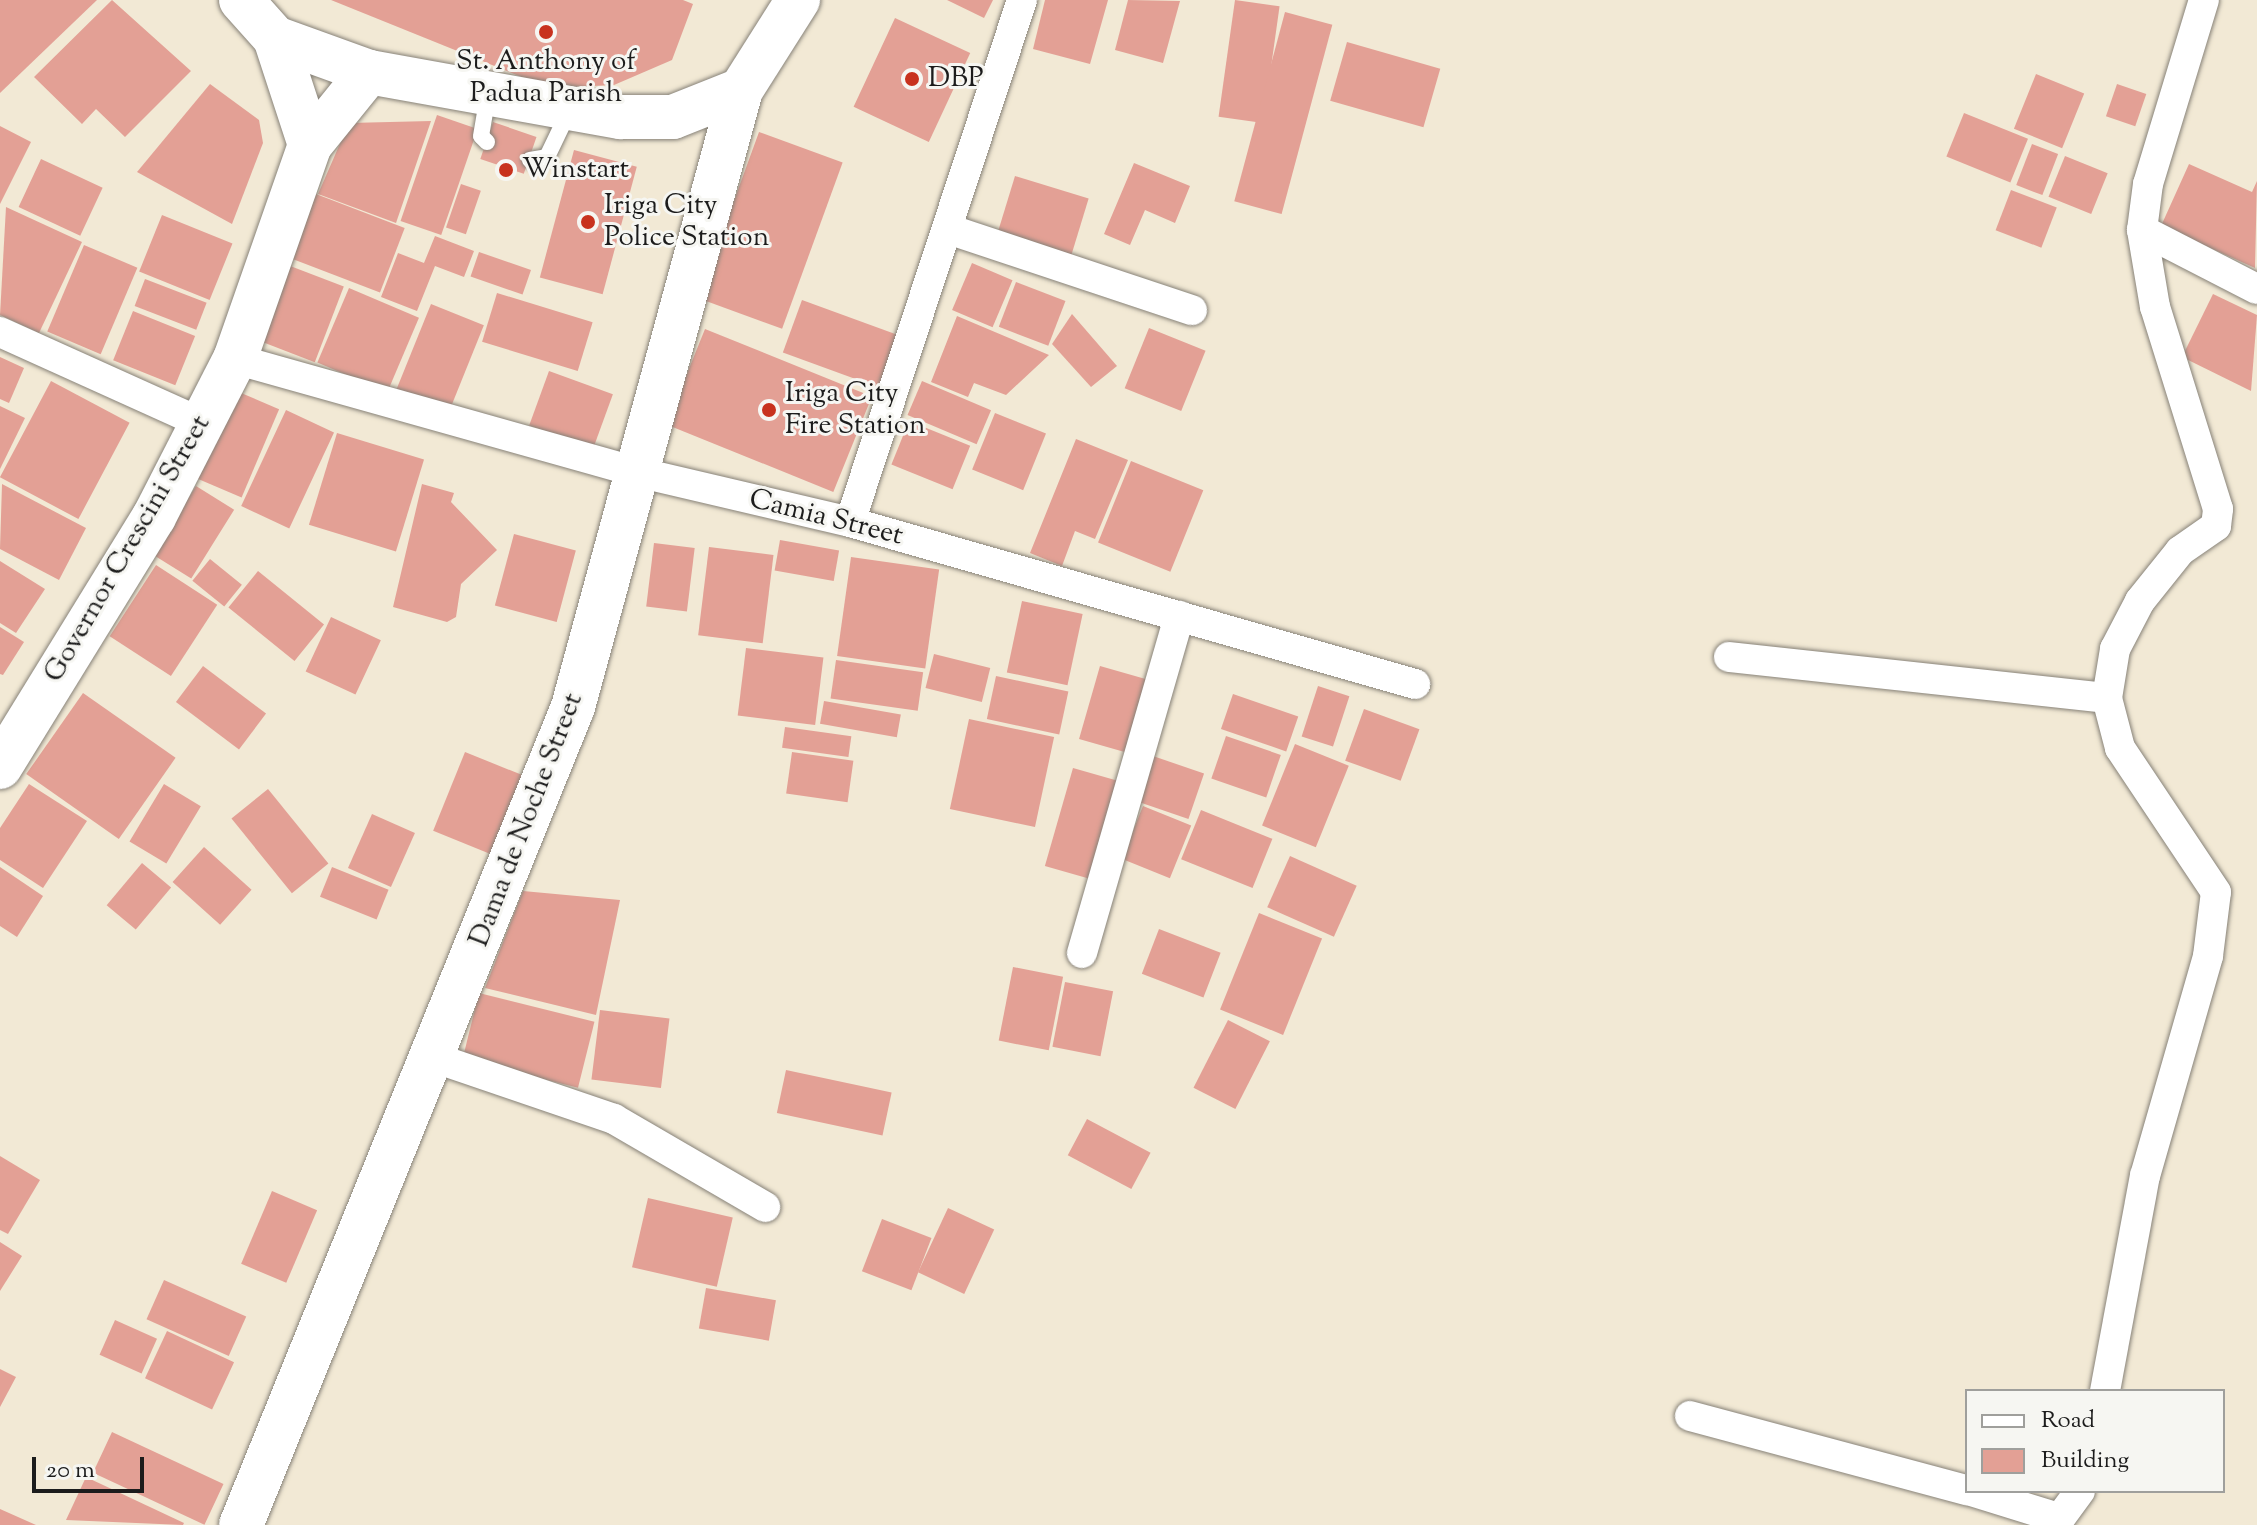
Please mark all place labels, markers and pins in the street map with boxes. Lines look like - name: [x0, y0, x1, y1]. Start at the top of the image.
- marker: St. Anthony of Padua Parish: [537, 23, 555, 41]
- place label: St. Anthony of Padua Parish: [456, 45, 636, 111]
- place label: DBP: [928, 62, 984, 96]
- marker: DBP: [903, 70, 921, 88]
- place label: Winstart: [522, 153, 629, 187]
- marker: Winstart: [497, 161, 515, 179]
- place label: Iriga City Police Station: [604, 189, 769, 255]
- marker: Iriga City Police Station: [579, 213, 597, 231]
- place label: Iriga City Fire Station: [785, 377, 926, 443]
- marker: Iriga City Fire Station: [760, 401, 778, 419]

